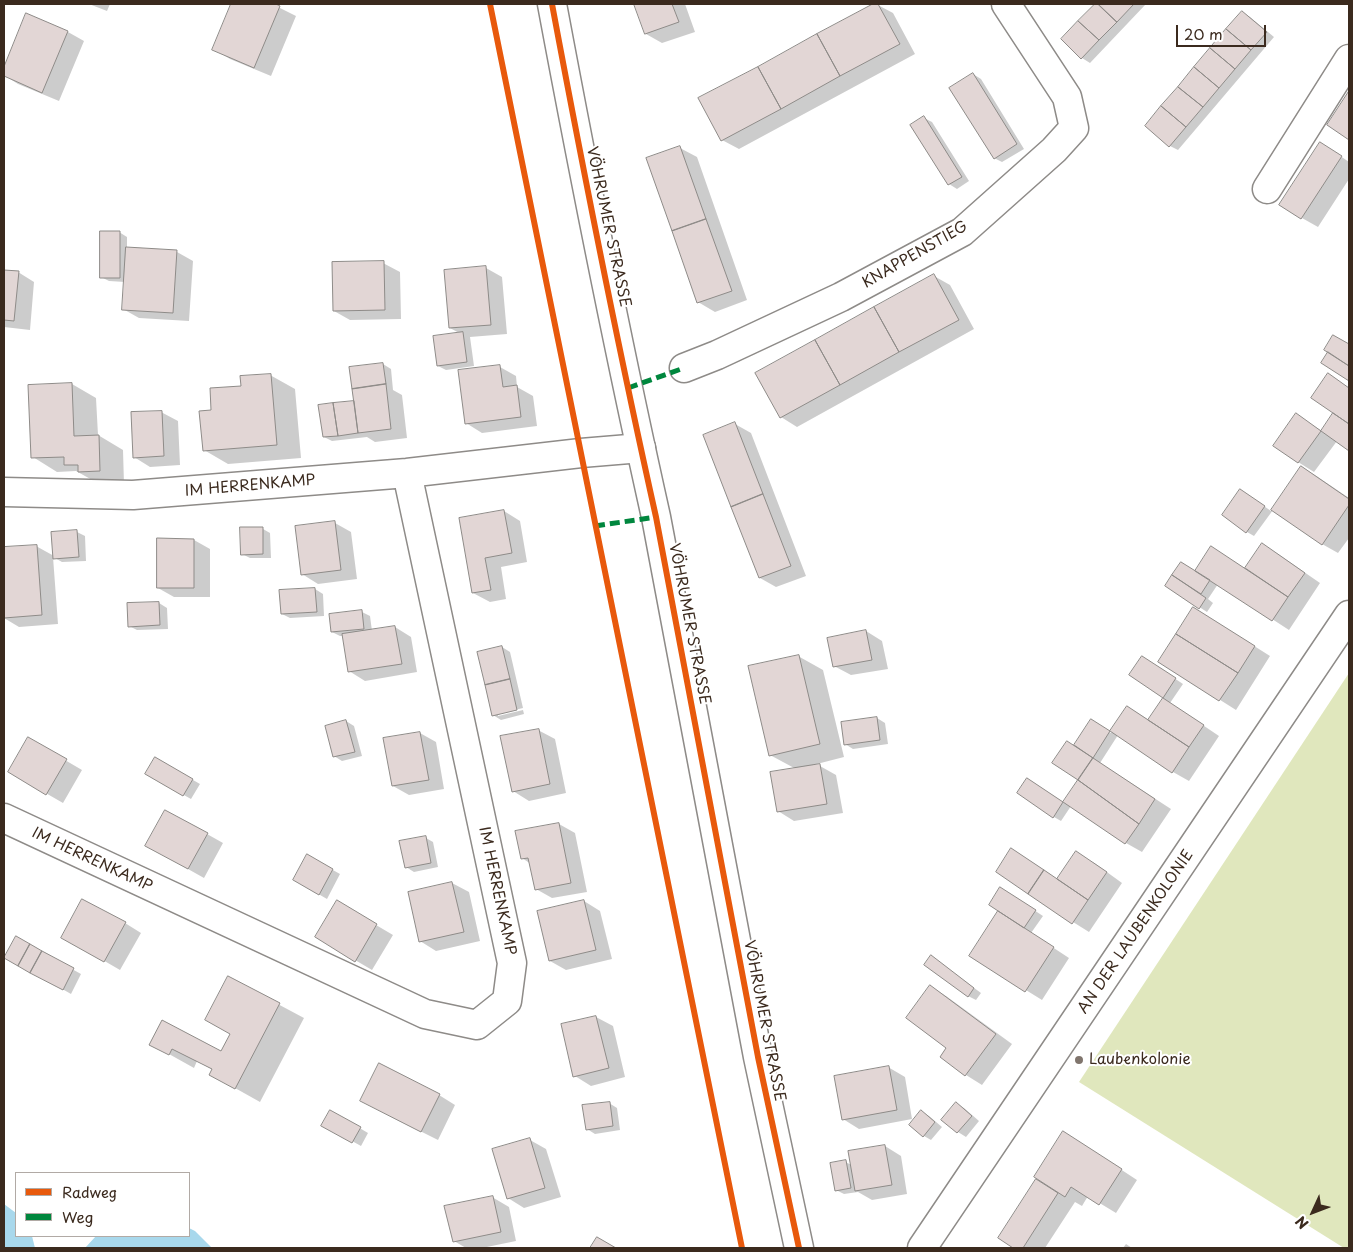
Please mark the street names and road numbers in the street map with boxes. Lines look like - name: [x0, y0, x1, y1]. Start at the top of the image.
- street label: VÖHRUMER STRASSE: [582, 145, 634, 309]
- street label: KNAPPENSTIEG: [859, 218, 971, 292]
- street label: IM HERRENKAMP: [184, 471, 316, 501]
- street label: VÖHRUMER STRASSE: [665, 542, 713, 706]
- street label: IM HERRENKAMP: [29, 824, 155, 896]
- street label: IM HERRENKAMP: [475, 825, 519, 957]
- street label: AN DER LAUBENKOLONIE: [1074, 847, 1198, 1017]
- street label: VÖHRUMER STRASSE: [740, 939, 788, 1103]

